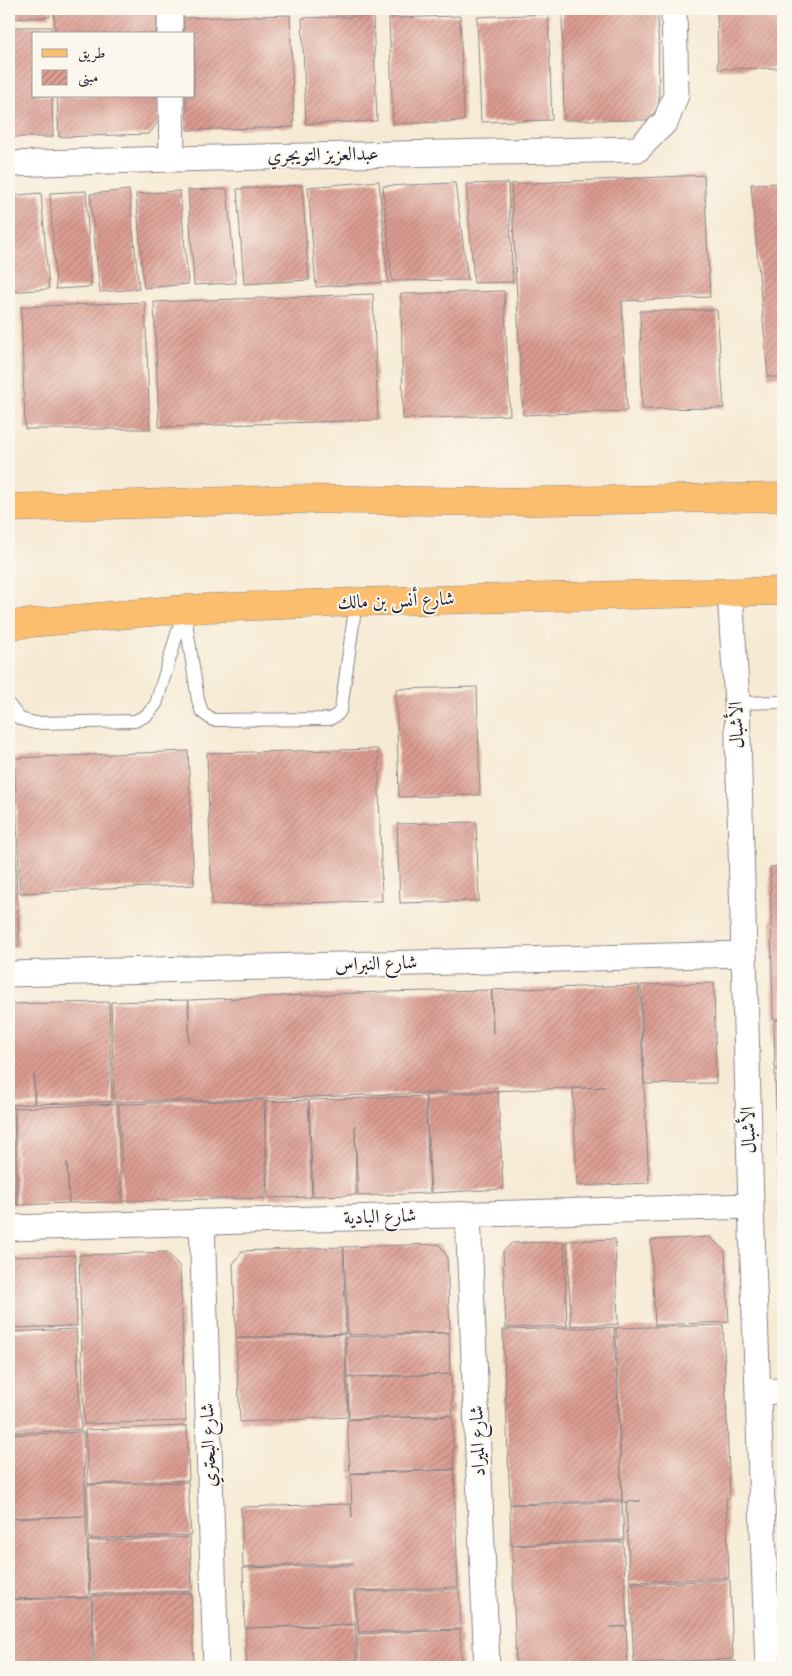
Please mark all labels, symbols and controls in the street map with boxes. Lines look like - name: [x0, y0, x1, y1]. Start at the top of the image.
- legend: [32, 32, 195, 98]
- text: طريق: [78, 44, 105, 63]
- text: مبنى: [78, 68, 98, 88]
- street label: عبدالعزيز التويجري: [267, 143, 379, 170]
- street label: شارع أنس بن مالك: [337, 585, 455, 618]
- street label: الأشبال: [722, 701, 749, 749]
- street label: شارع النبراس: [334, 951, 418, 980]
- street label: الأشبال: [734, 1106, 761, 1154]
- street label: شارع البادية: [343, 1204, 417, 1233]
- street label: شارع البحتري: [196, 1402, 225, 1487]
- street label: شارع الميراد: [465, 1405, 494, 1477]

